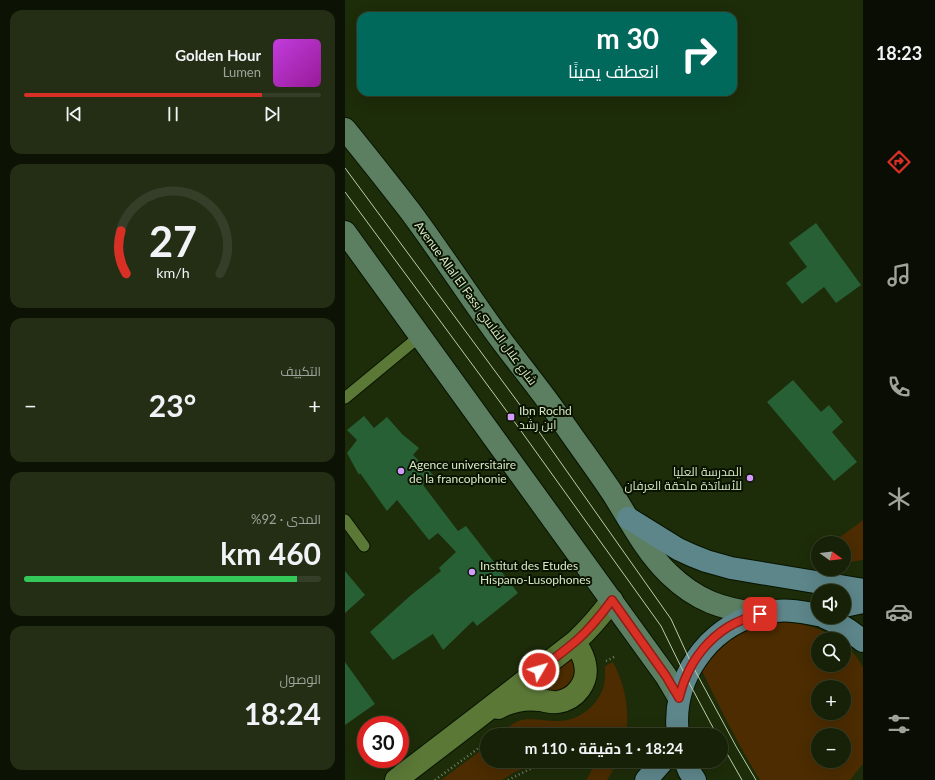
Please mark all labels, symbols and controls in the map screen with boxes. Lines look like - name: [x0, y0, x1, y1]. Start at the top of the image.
- text: 30 m: [596, 21, 659, 55]
- icon: right: [673, 28, 725, 80]
- text: 18:23: [876, 42, 922, 64]
- text: Golden Hour: [175, 46, 261, 64]
- text: انعطف يمينًا: [568, 60, 659, 82]
- text: Lumen: [223, 64, 261, 80]
- icon: previous: [63, 103, 85, 125]
- icon: pause: [162, 103, 184, 125]
- icon: next: [261, 103, 283, 125]
- icon: directions: [885, 148, 913, 176]
- text: 27: [148, 216, 197, 266]
- street label: Avenue Allal El Fassi شارع علال الفاسي: [409, 218, 541, 390]
- icon: music: [885, 261, 913, 289]
- text: km/h: [156, 264, 189, 281]
- text: التكييف: [280, 363, 321, 379]
- icon: phone: [885, 373, 913, 401]
- text: 23°: [149, 387, 196, 423]
- text: −: [24, 392, 37, 419]
- text: +: [308, 392, 321, 419]
- place label: Ibn Rochd ابن رشد: [519, 403, 572, 432]
- marker: Ibn Rochd ابن رشد: [506, 412, 516, 422]
- place label: Agence universitaire de la francophonie: [409, 457, 516, 486]
- place label: المدرسة العليا للأساتذة ملحقة العرفان: [625, 464, 742, 493]
- marker: Agence universitaire de la francophonie: [396, 466, 406, 476]
- marker: المدرسة العليا للأساتذة ملحقة العرفان: [745, 473, 755, 483]
- icon: climate: [885, 485, 913, 513]
- text: المدى · 92%: [251, 511, 321, 527]
- text: 460 km: [220, 535, 321, 571]
- north arrow: [811, 536, 851, 576]
- map controls: [811, 536, 851, 768]
- place label: Institut des Etudes Hispano-Lusophones: [480, 558, 591, 587]
- marker: Institut des Etudes Hispano-Lusophones: [467, 567, 477, 577]
- button: sound: [811, 584, 851, 624]
- pin: [743, 597, 777, 631]
- icon: car: [885, 598, 913, 626]
- icon: arrive: [749, 603, 771, 625]
- button: search: [811, 632, 851, 672]
- position arrow: [518, 649, 560, 691]
- text: الوصول: [280, 671, 321, 687]
- button: +: [811, 680, 851, 720]
- text: 18:24: [244, 695, 321, 731]
- icon: filters: [885, 710, 913, 738]
- speed limit sign: 30: [357, 716, 409, 768]
- button: −: [811, 728, 851, 768]
- text: 18:24 · 1 دقيقة · 110 m: [525, 739, 683, 757]

